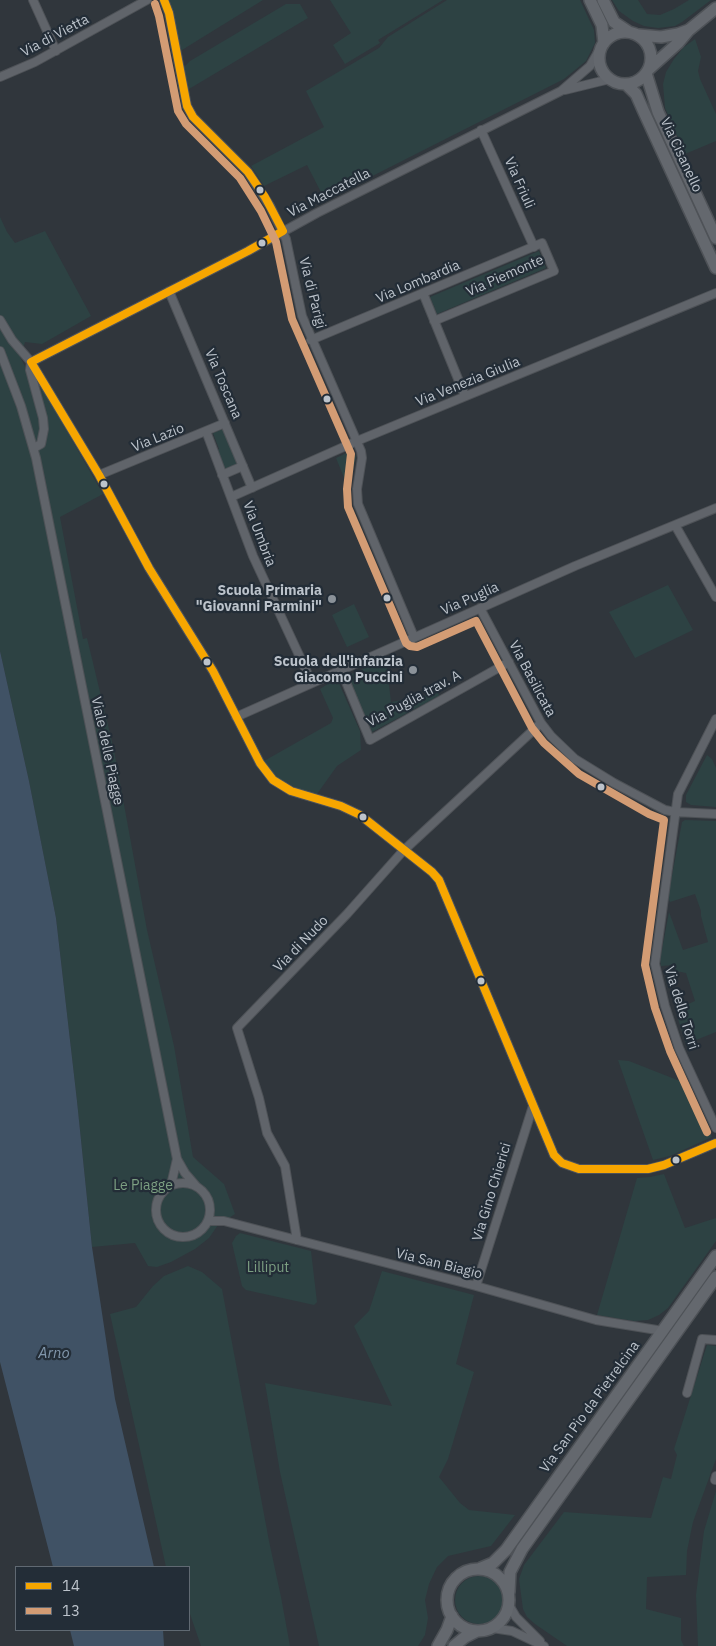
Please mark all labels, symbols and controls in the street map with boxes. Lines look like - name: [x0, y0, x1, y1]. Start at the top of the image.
- street label: Via di Vietta: [18, 11, 92, 61]
- street label: Via Cisanello: [656, 115, 706, 195]
- street label: Via Friuli: [500, 155, 538, 211]
- street label: Via Maccatella: [285, 165, 373, 221]
- unlabelled marker: [255, 185, 265, 195]
- unlabelled marker: [257, 238, 267, 248]
- street label: Via Piemonte: [464, 251, 546, 301]
- street label: Via di Parigi: [295, 256, 329, 330]
- street label: Via Lombardia: [374, 257, 462, 307]
- street label: Via Toscana: [201, 346, 245, 422]
- street label: Via Venezia Giulia: [413, 353, 523, 411]
- unlabelled marker: [322, 394, 332, 404]
- street label: Via Lazio: [129, 420, 187, 456]
- unlabelled marker: [99, 479, 109, 489]
- street label: Via Umbria: [239, 499, 279, 569]
- street label: Via Puglia: [439, 579, 501, 619]
- place label: Scuola Primaria "Giovanni Parmini": [196, 583, 322, 616]
- marker: Scuola Primaria "Giovanni Parmini": [326, 593, 338, 605]
- unlabelled marker: [382, 593, 392, 603]
- street label: Via Basilicata: [505, 638, 559, 720]
- place label: Scuola dell'infanzia Giacomo Puccini: [274, 654, 403, 686]
- unlabelled marker: [202, 657, 212, 667]
- marker: Scuola dell'infanzia Giacomo Puccini: [407, 664, 419, 676]
- street label: Via Puglia trav. A: [364, 667, 464, 731]
- street label: Viale delle Piagge: [87, 695, 127, 807]
- unlabelled marker: [596, 782, 606, 792]
- unlabelled marker: [358, 812, 368, 822]
- street label: Via di Nudo: [270, 912, 332, 976]
- street label: Via delle Torri: [660, 964, 702, 1052]
- unlabelled marker: [476, 976, 486, 986]
- street label: Via Gino Chierici: [469, 1141, 515, 1243]
- unlabelled marker: [671, 1155, 681, 1165]
- park label: Le Piagge: [113, 1178, 173, 1194]
- street label: Via San Biagio: [394, 1245, 484, 1283]
- park label: Lilliput: [247, 1260, 289, 1276]
- street label: Via San Pio da Pietrelcina: [537, 1338, 643, 1476]
- water label: Arno: [38, 1345, 70, 1363]
- legend: [15, 1566, 190, 1631]
- text: 14: [62, 1576, 80, 1595]
- text: 13: [62, 1601, 80, 1620]

